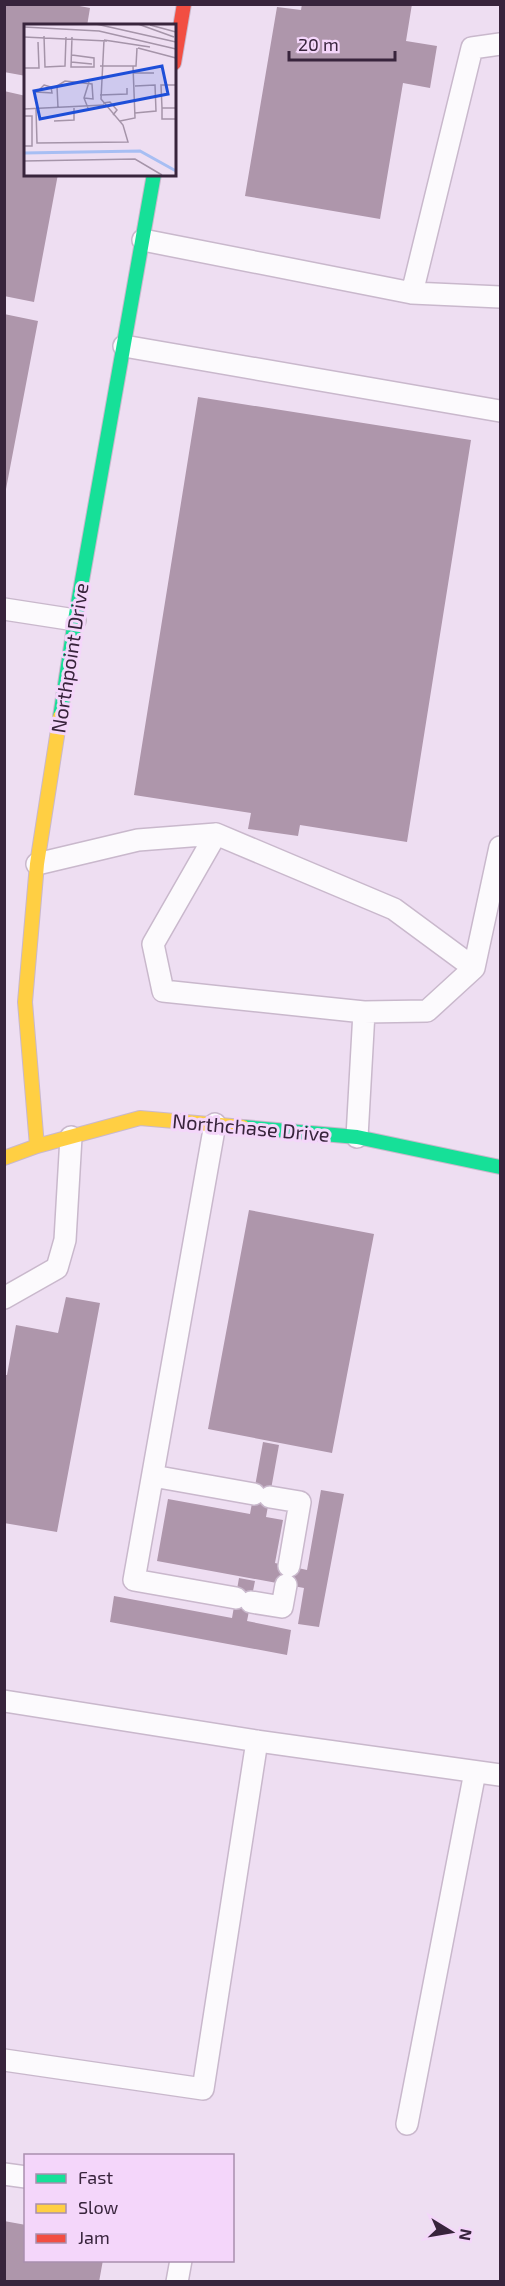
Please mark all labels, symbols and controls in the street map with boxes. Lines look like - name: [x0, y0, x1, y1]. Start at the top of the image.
- inset map: [24, 24, 176, 176]
- scale bar: [289, 24, 396, 62]
- text: 20 m: [298, 33, 339, 55]
- street label: Northpoint Drive: [45, 581, 93, 735]
- street label: Northchase Drive: [171, 1108, 331, 1146]
- legend: [24, 2154, 234, 2262]
- text: Fast: [78, 2166, 113, 2188]
- text: Slow: [78, 2196, 119, 2218]
- north arrow: [421, 2202, 481, 2262]
- text: Jam: [78, 2226, 110, 2248]
- text: N: [456, 2227, 477, 2242]

